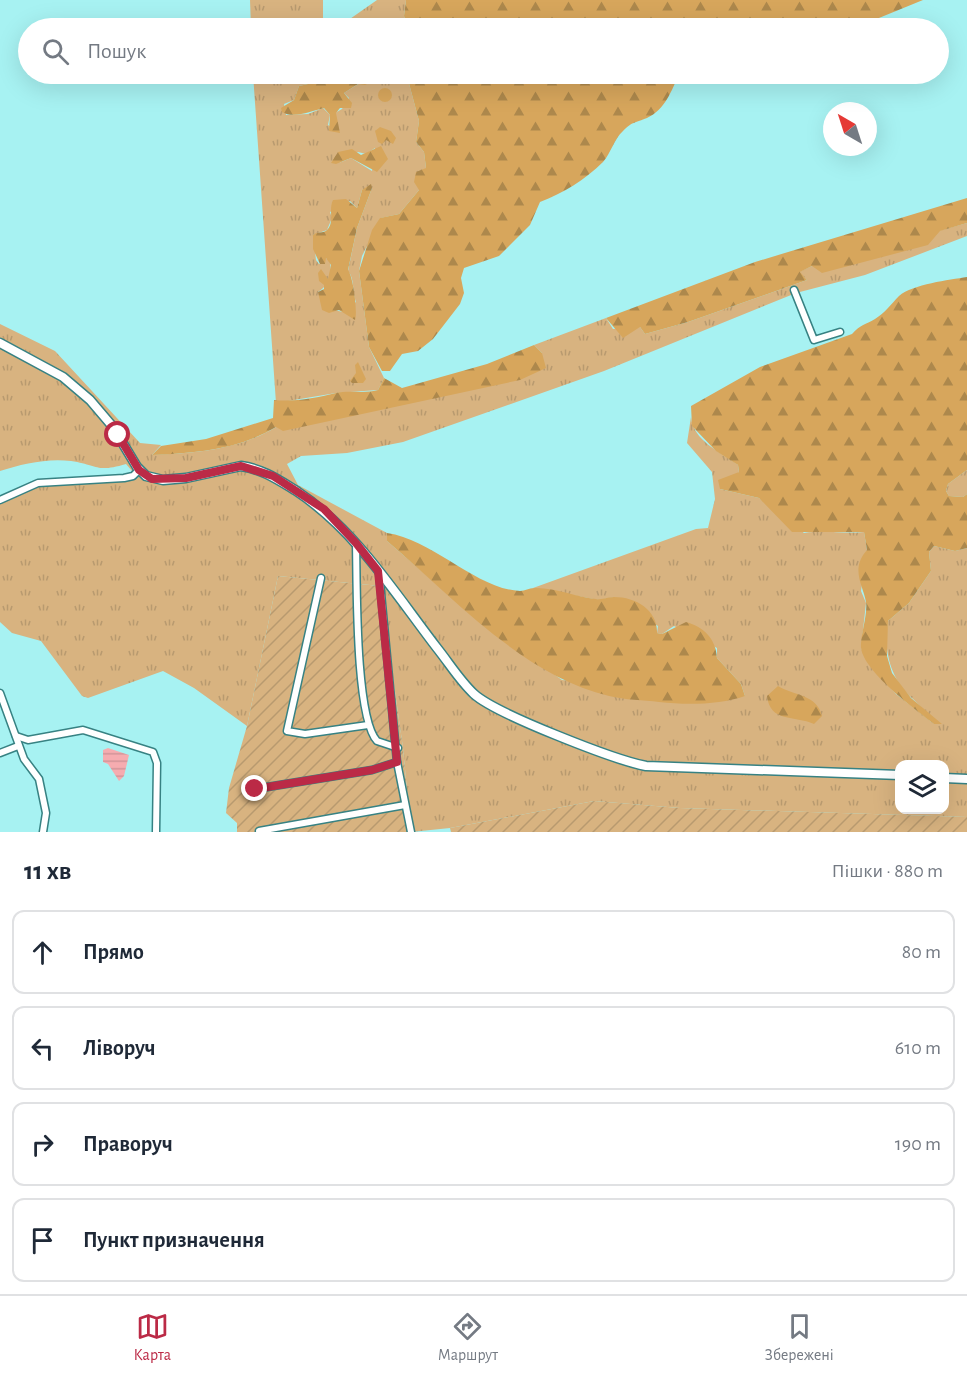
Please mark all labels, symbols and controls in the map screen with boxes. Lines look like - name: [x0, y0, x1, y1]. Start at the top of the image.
- search box: [18, 18, 949, 84]
- icon: search: [39, 35, 72, 68]
- text: Пошук: [87, 40, 146, 62]
- north arrow: [823, 102, 877, 156]
- route start: [104, 421, 130, 447]
- map controls: [895, 760, 949, 814]
- button: layers: [895, 760, 949, 814]
- route end: [241, 775, 267, 801]
- text: 11 хв: [24, 858, 71, 884]
- text: Пішки · 880 m: [832, 861, 943, 881]
- icon: ahead: [26, 936, 59, 969]
- text: Прямо: [83, 941, 144, 963]
- text: 80 m: [902, 942, 941, 962]
- icon: left: [26, 1032, 59, 1065]
- text: Ліворуч: [83, 1037, 156, 1059]
- text: 610 m: [895, 1038, 941, 1058]
- icon: right: [26, 1128, 59, 1161]
- text: Праворуч: [83, 1133, 173, 1155]
- text: 190 m: [895, 1134, 941, 1154]
- icon: arrive: [26, 1224, 59, 1257]
- text: Пункт призначення: [83, 1229, 265, 1251]
- tab: Карта: [133, 1310, 171, 1365]
- tab: Маршрут: [438, 1310, 498, 1365]
- tab: Збережені: [765, 1310, 834, 1365]

